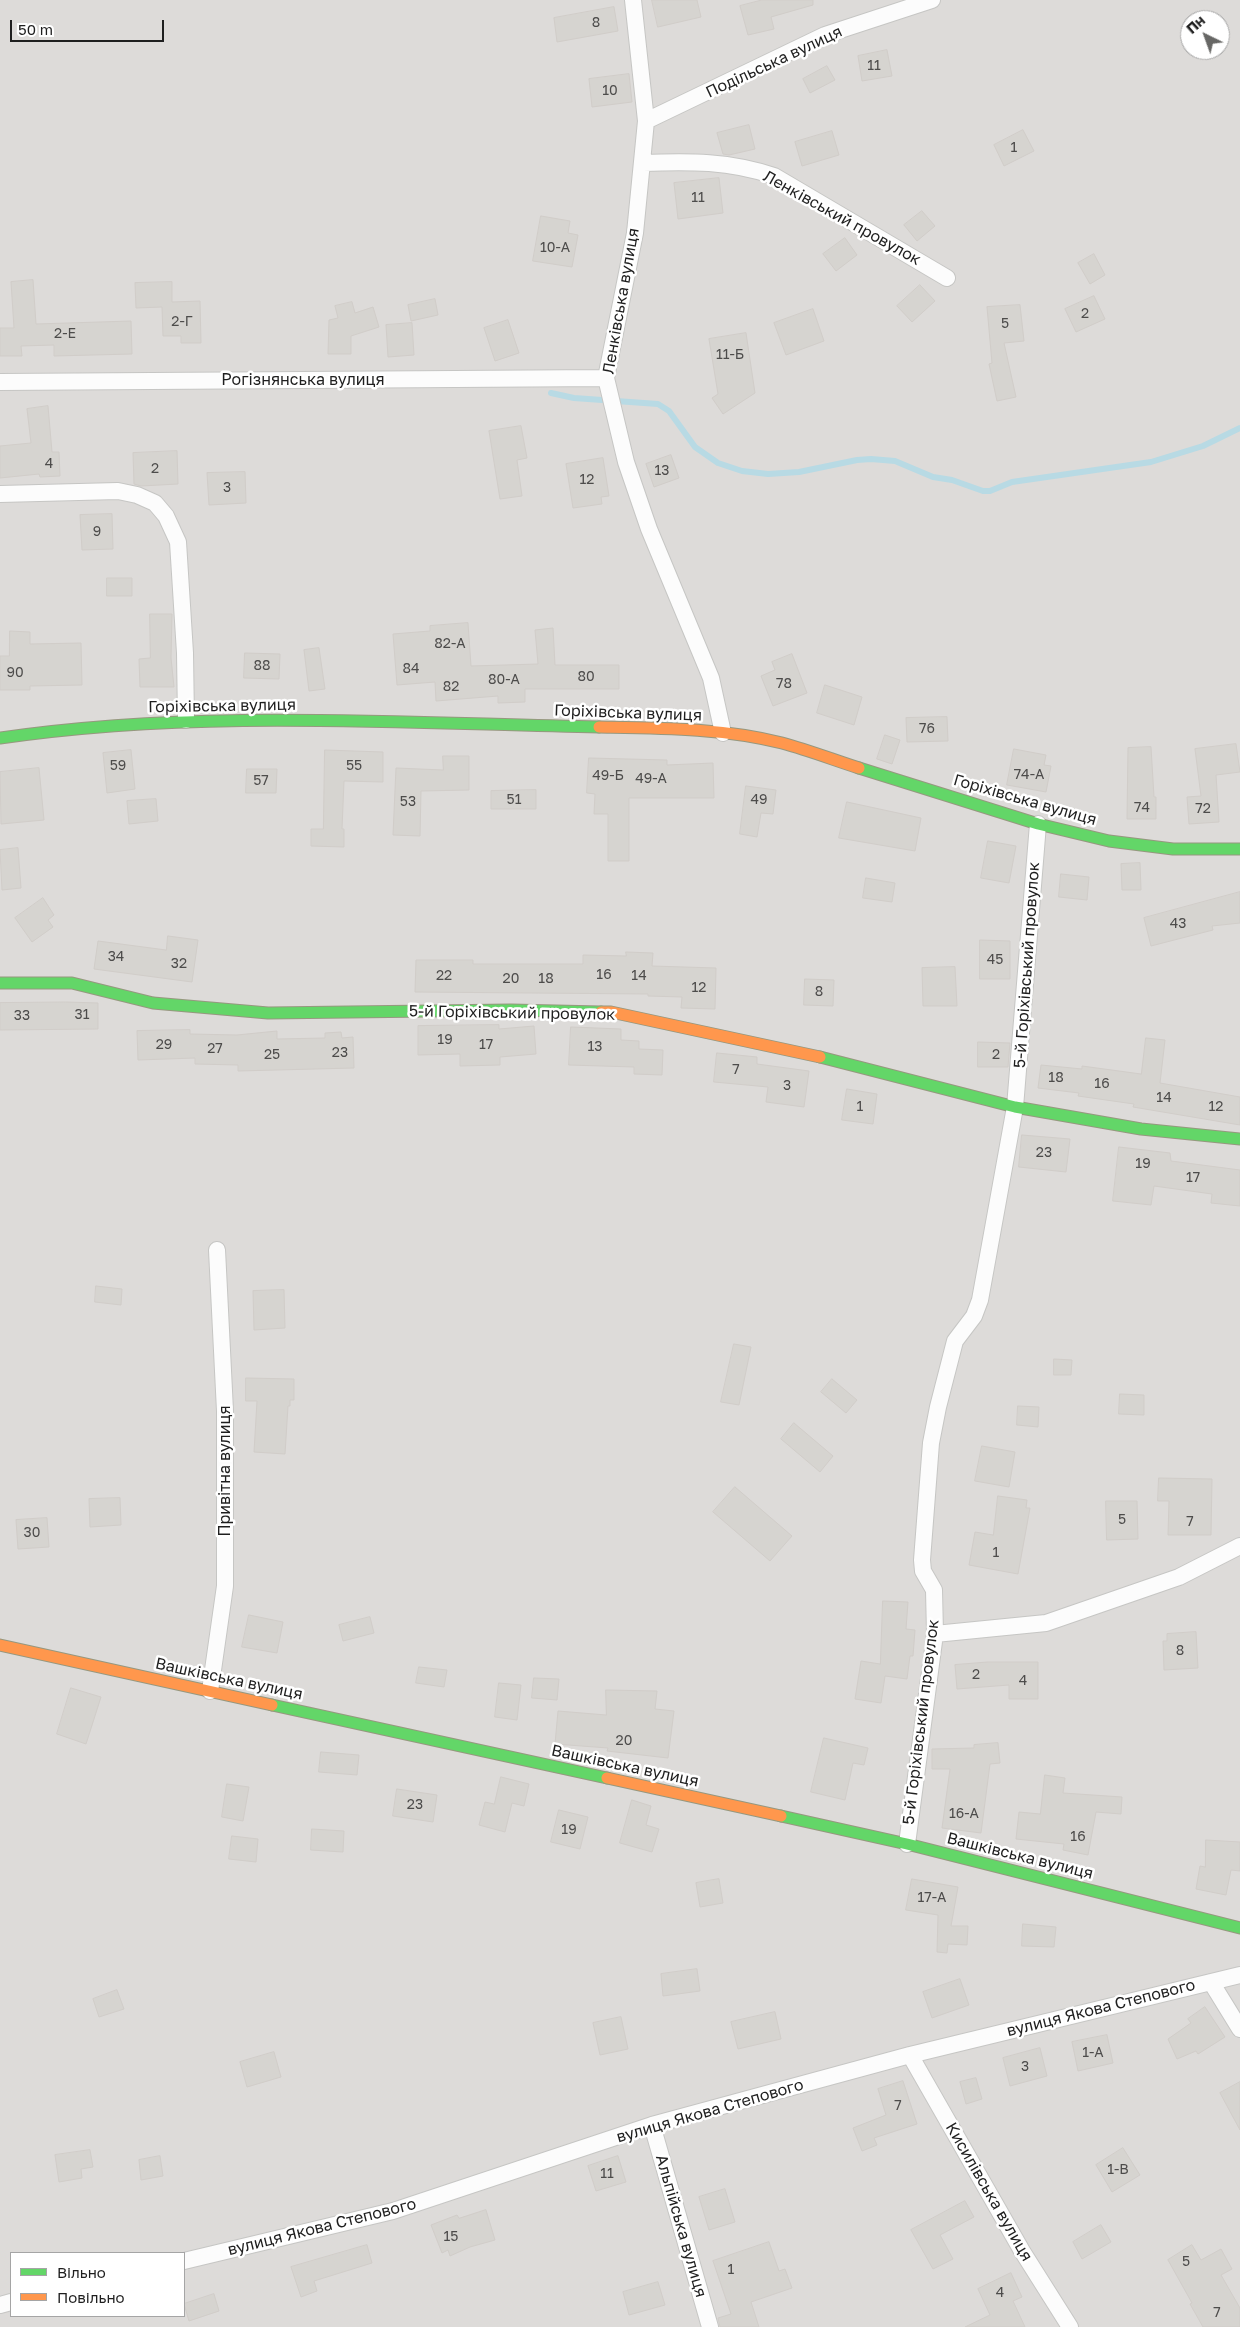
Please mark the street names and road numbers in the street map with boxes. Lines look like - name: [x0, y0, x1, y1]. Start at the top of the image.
- street label: Подільська вулиця: [703, 22, 845, 102]
- street label: Ленківський провулок: [760, 167, 924, 269]
- street label: Ленківська вулиця: [599, 227, 643, 375]
- street label: Рогізнянська вулиця: [221, 370, 385, 390]
- street label: Горіхівська вулиця: [148, 695, 296, 717]
- street label: Горіхівська вулиця: [554, 701, 702, 725]
- street label: Горіхівська вулиця: [951, 770, 1099, 830]
- street label: 5-й Горіхівський провулок: [1010, 861, 1044, 1069]
- street label: 5-й Горіхівський провулок: [409, 1002, 615, 1024]
- street label: Привітна вулиця: [215, 1405, 235, 1537]
- street label: 5-й Горіхівський провулок: [899, 1618, 943, 1826]
- street label: Вашківська вулиця: [154, 1654, 304, 1704]
- street label: Вашківська вулиця: [550, 1741, 700, 1791]
- street label: Вашківська вулиця: [945, 1829, 1095, 1883]
- street label: вулиця Якова Степового: [1005, 1975, 1197, 2041]
- street label: вулиця Якова Степового: [614, 2075, 806, 2147]
- street label: Кисилівська вулиця: [941, 2119, 1037, 2265]
- street label: Альпійська вулиця: [651, 2153, 711, 2299]
- street label: вулиця Якова Степового: [226, 2194, 418, 2260]

